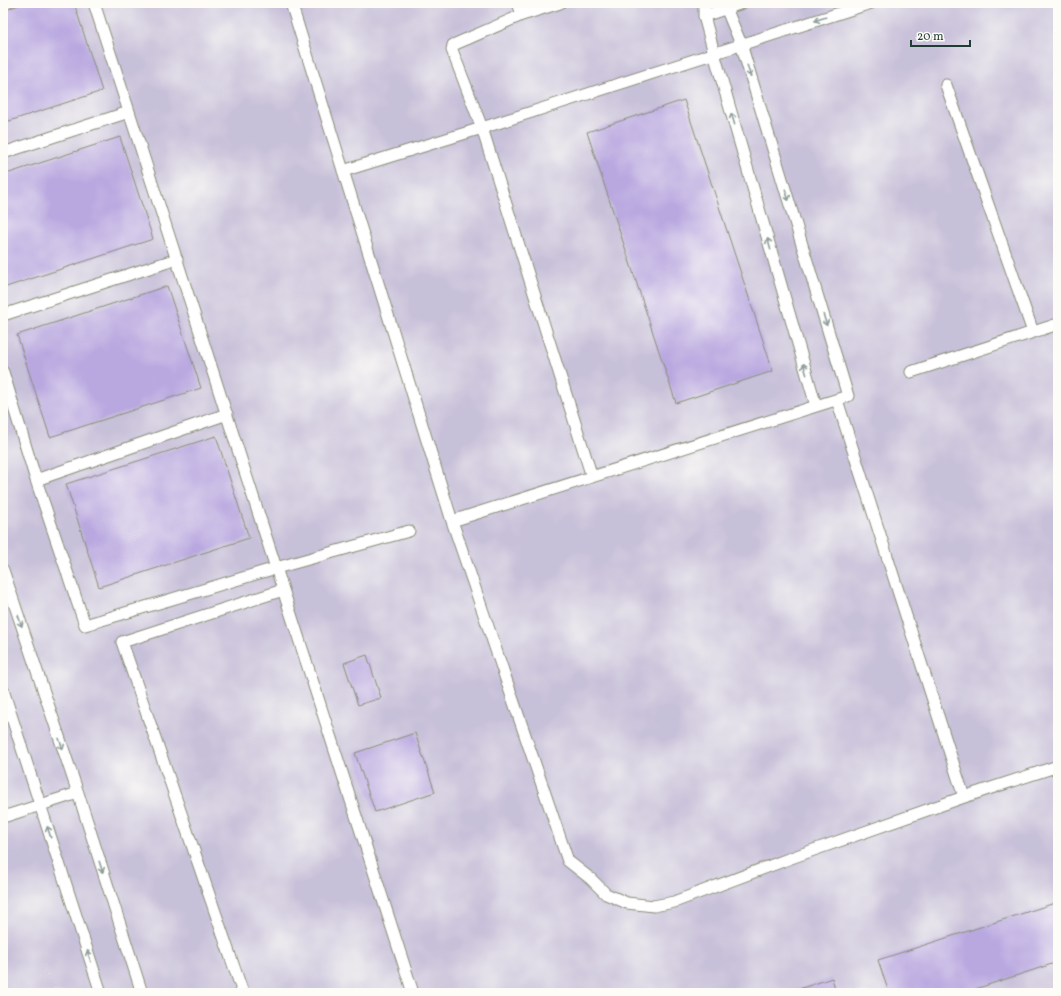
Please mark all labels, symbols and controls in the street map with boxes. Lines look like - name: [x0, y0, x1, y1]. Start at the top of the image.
- one-way arrow: [814, 16, 827, 23]
- scale bar: [911, 22, 970, 48]
- text: 20 m: [917, 29, 944, 45]
- one-way arrow: [746, 64, 753, 77]
- one-way arrow: [729, 113, 736, 126]
- one-way arrow: [784, 188, 791, 201]
- one-way arrow: [765, 238, 772, 251]
- one-way arrow: [822, 313, 829, 326]
- one-way arrow: [801, 363, 809, 376]
- one-way arrow: [17, 614, 24, 627]
- one-way arrow: [58, 737, 65, 750]
- one-way arrow: [45, 826, 52, 839]
- one-way arrow: [98, 861, 106, 873]
- one-way arrow: [85, 950, 92, 963]

